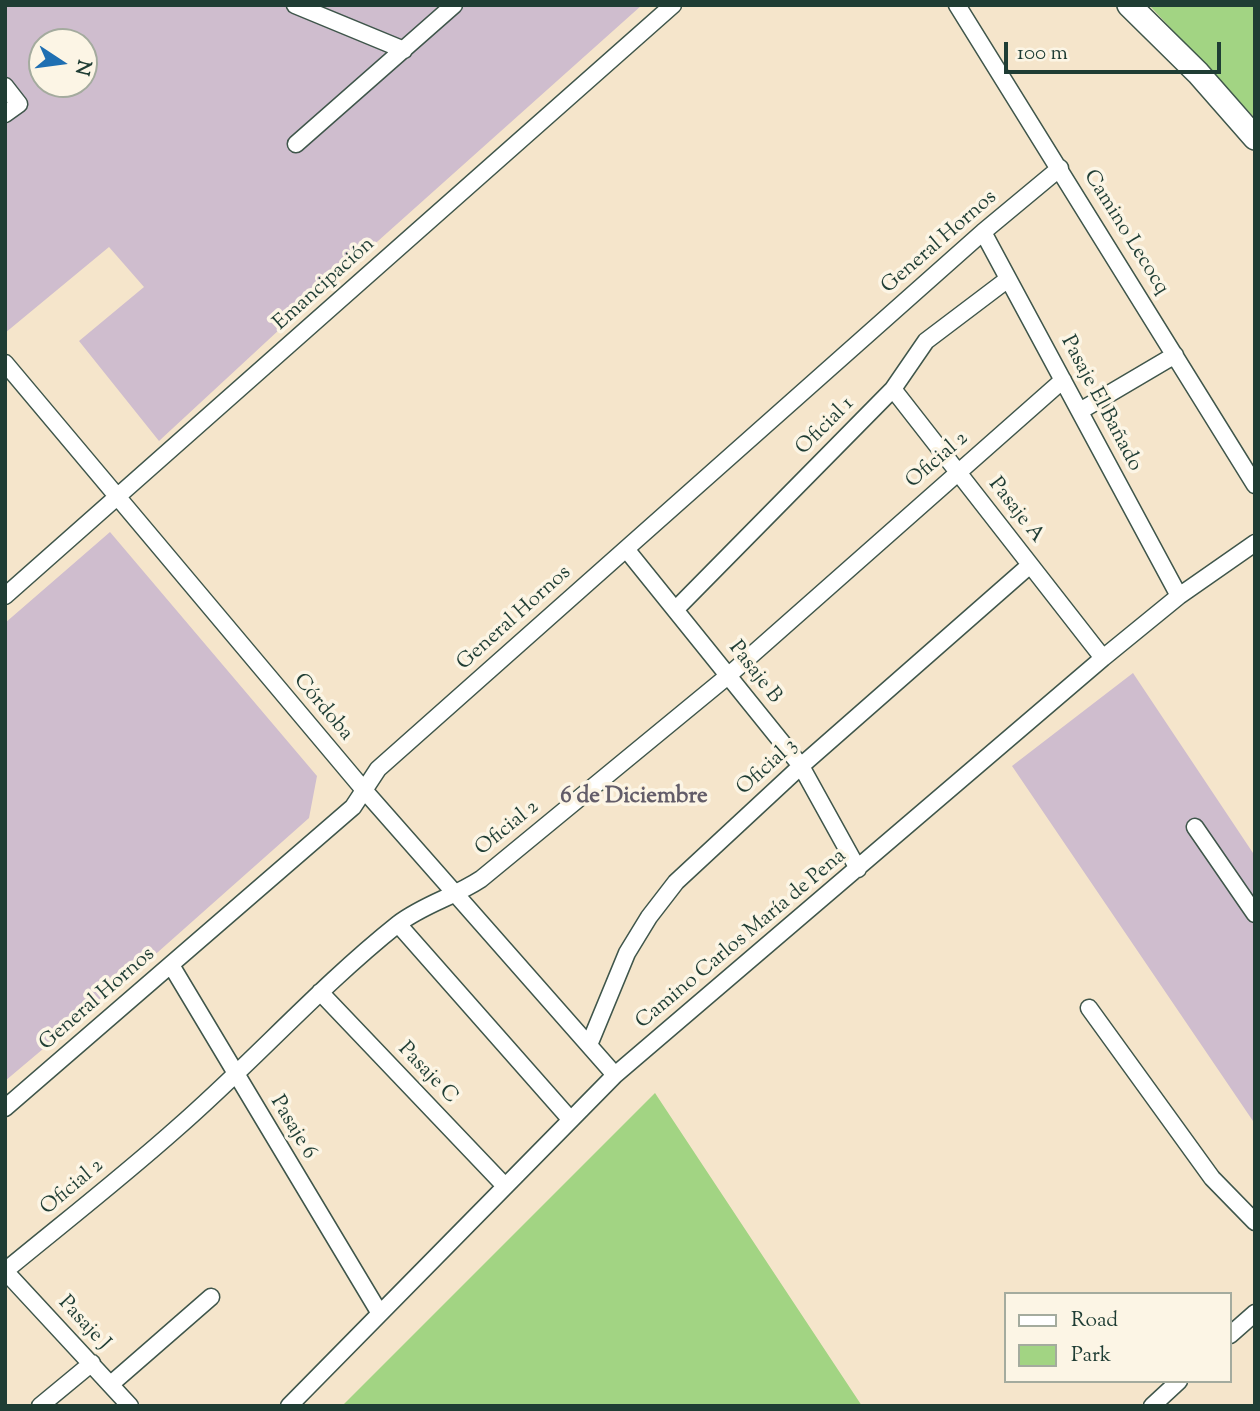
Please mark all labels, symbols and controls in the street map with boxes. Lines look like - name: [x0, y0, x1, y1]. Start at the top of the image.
- north arrow: [28, 28, 98, 98]
- scale bar: [1008, 28, 1225, 72]
- text: 100 m: [1017, 39, 1068, 69]
- text: N: [67, 57, 97, 78]
- street label: Camino Lecocq: [1077, 166, 1173, 300]
- street label: General Hornos: [877, 186, 1003, 300]
- street label: Emancipación: [269, 233, 381, 337]
- street label: Pasaje El Bañado: [1054, 332, 1146, 476]
- street label: Oficial 1: [792, 393, 860, 461]
- street label: Oficial 2: [902, 427, 974, 495]
- street label: Pasaje A: [982, 473, 1048, 549]
- street label: General Hornos: [453, 561, 577, 677]
- street label: Pasaje B: [722, 637, 786, 709]
- street label: Córdoba: [287, 669, 357, 747]
- street label: Oficial 3: [732, 734, 804, 802]
- district label: 6 de Diciembre: [560, 784, 708, 812]
- street label: Oficial 2: [471, 796, 545, 862]
- street label: Camino Carlos María de Pena: [632, 845, 852, 1035]
- street label: General Hornos: [35, 943, 161, 1057]
- street label: Pasaje C: [392, 1038, 462, 1110]
- street label: Pasaje 6: [263, 1092, 321, 1164]
- street label: Oficial 2: [36, 1154, 110, 1222]
- street label: Pasaje J: [52, 1292, 114, 1356]
- legend: [1004, 1292, 1232, 1383]
- text: Road: [1071, 1306, 1118, 1336]
- text: Park: [1071, 1341, 1111, 1371]

